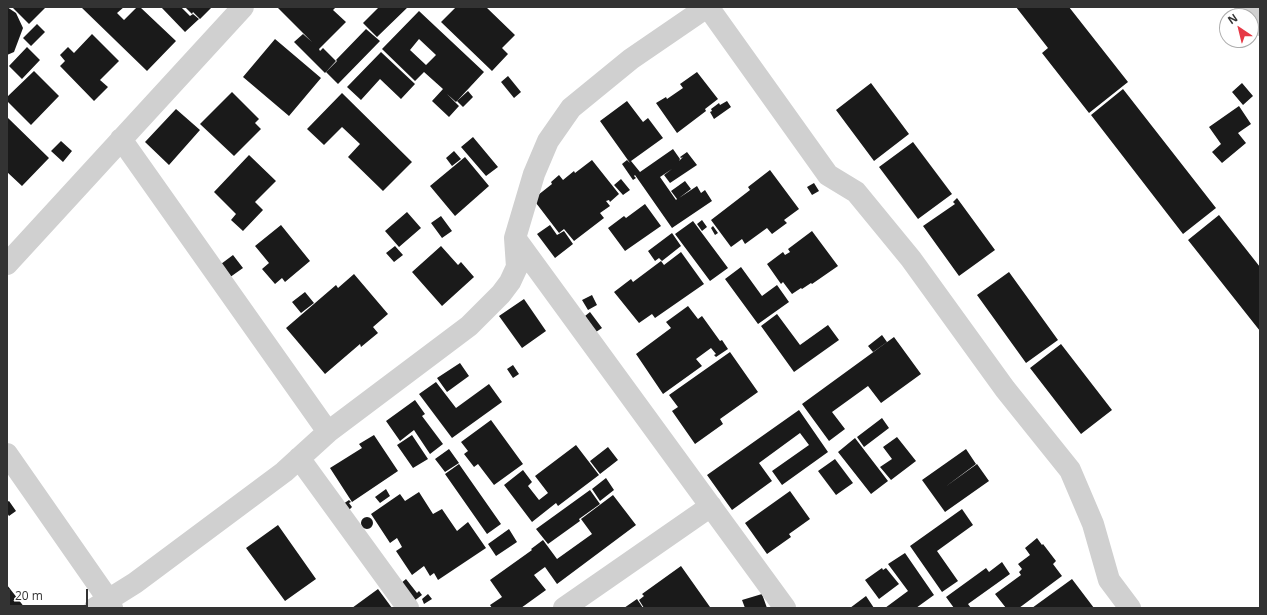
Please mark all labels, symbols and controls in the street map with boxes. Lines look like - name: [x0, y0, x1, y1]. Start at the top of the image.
- north arrow: [1219, 8, 1259, 48]
- text: N: [1224, 10, 1240, 27]
- scale bar: [10, 581, 90, 607]
- text: 20 m: [15, 587, 43, 604]

